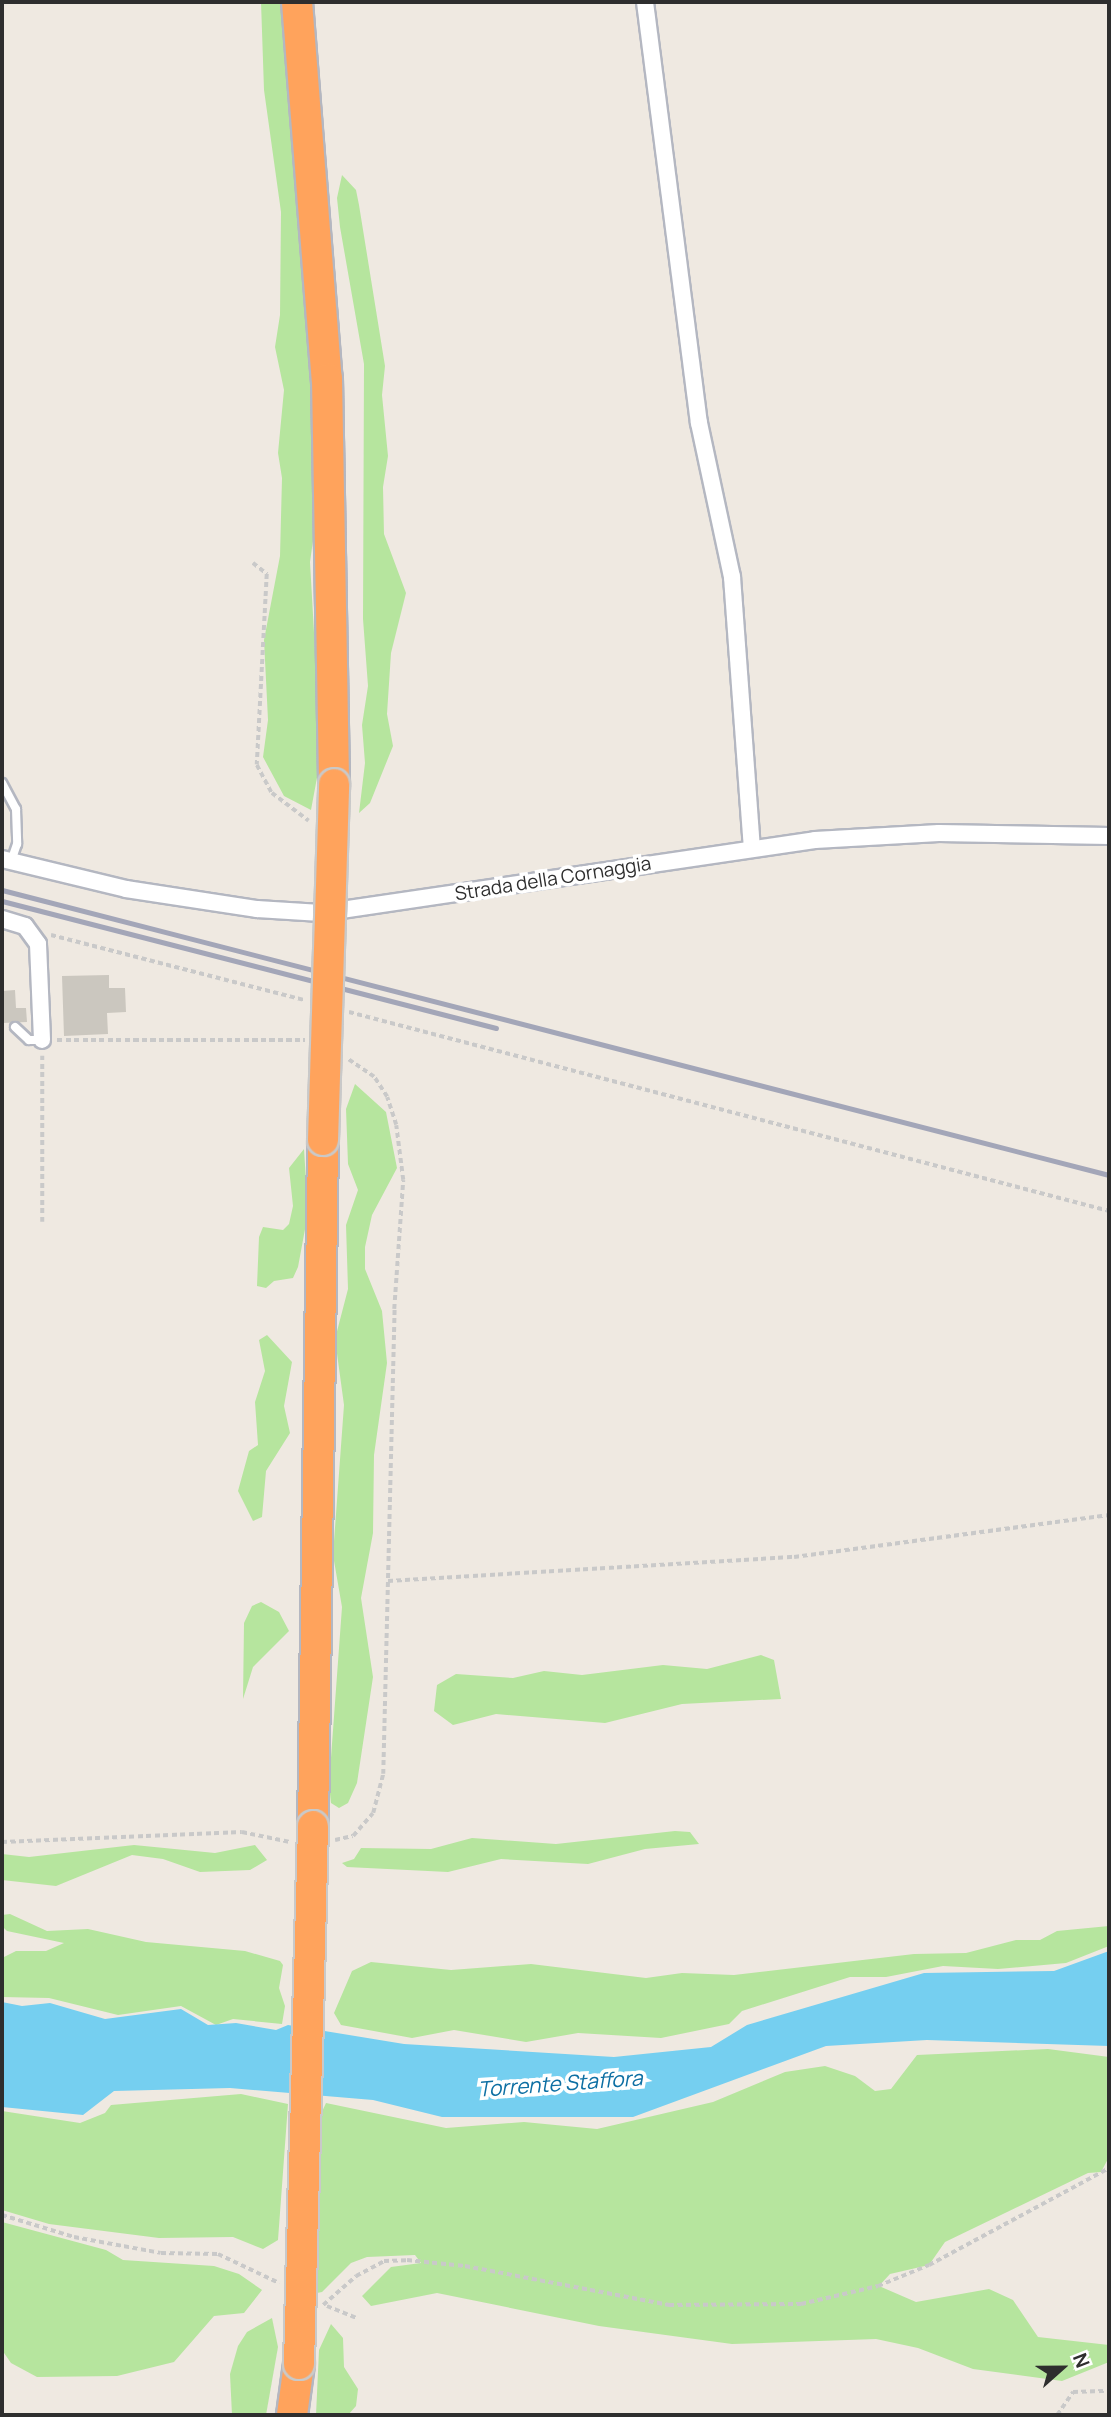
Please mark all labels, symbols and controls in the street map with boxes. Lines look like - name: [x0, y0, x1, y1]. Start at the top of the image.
- street label: Strada della Cornaggia: [453, 852, 653, 906]
- water label: Torrente Staffora: [477, 2065, 643, 2101]
- north arrow: [1027, 2333, 1097, 2403]
- text: N: [1067, 2349, 1096, 2372]

